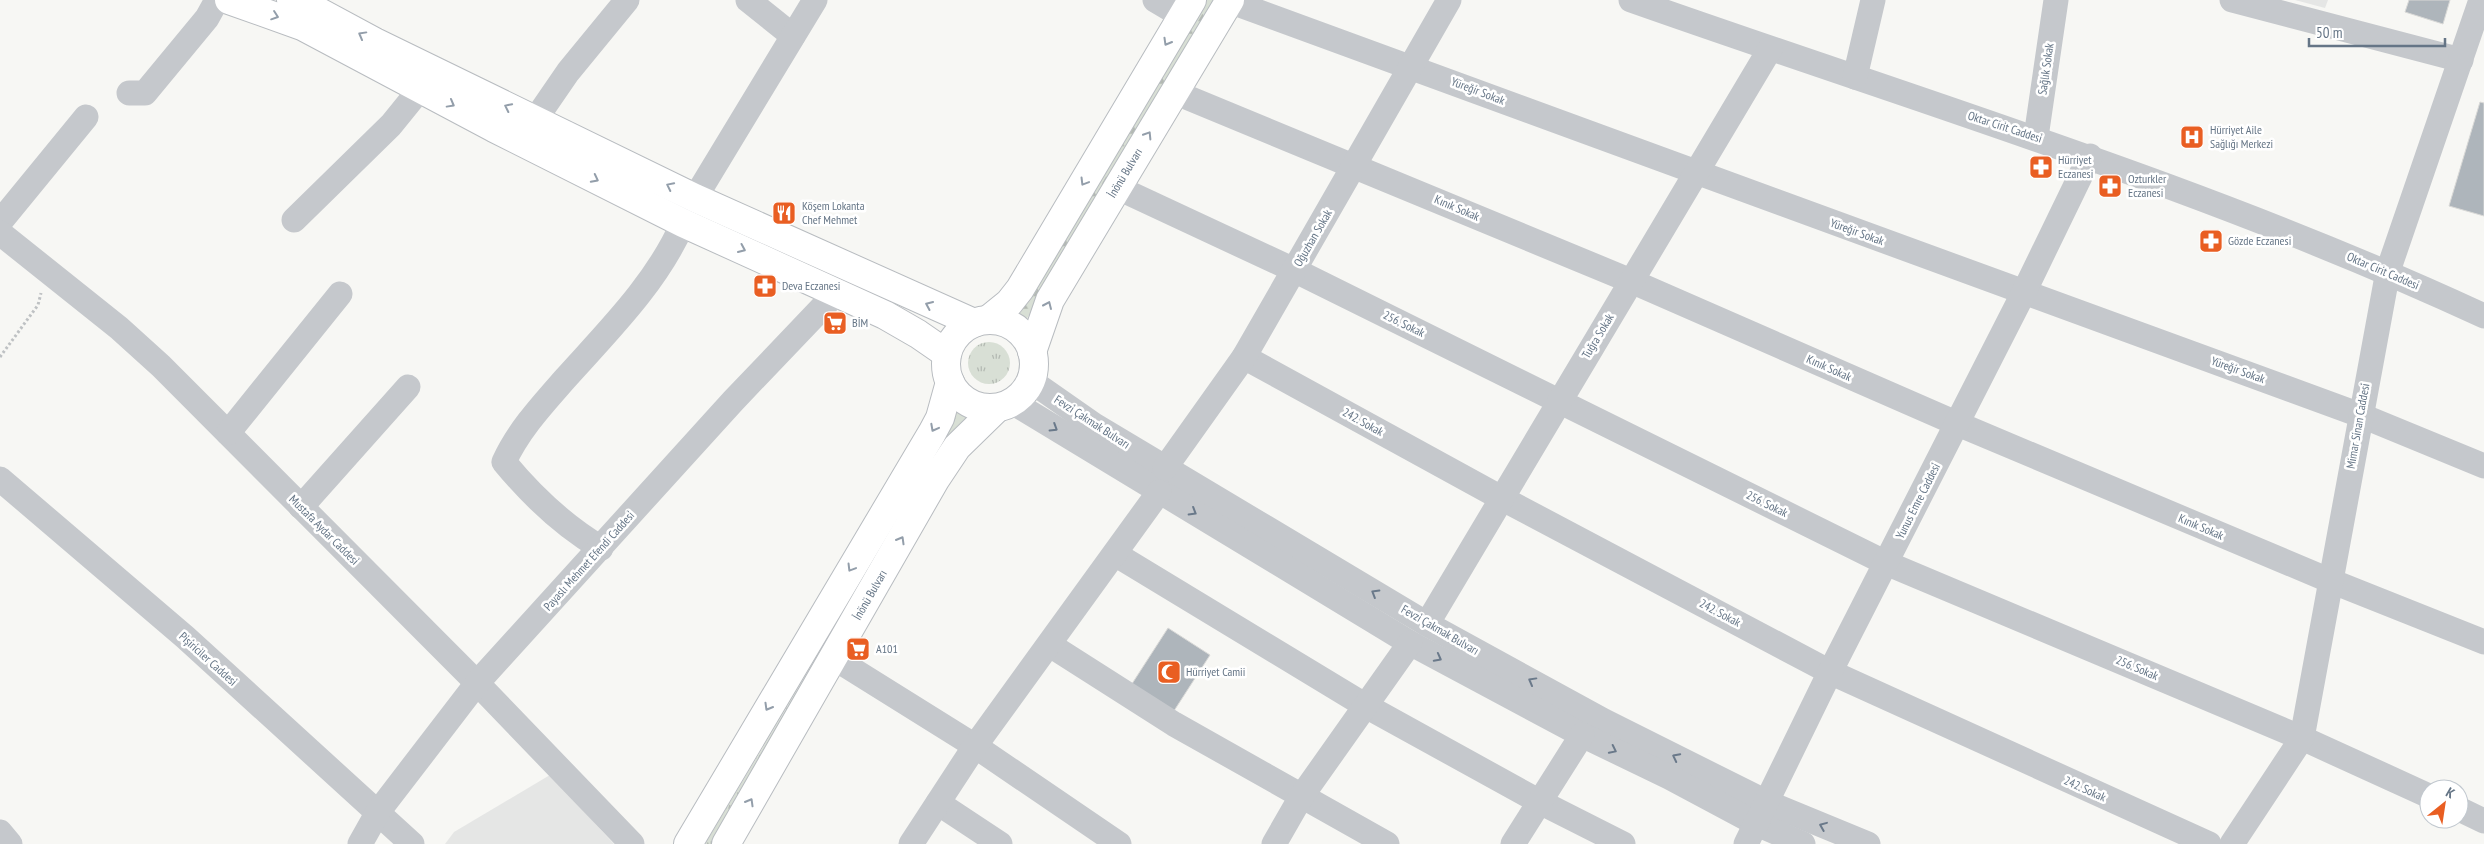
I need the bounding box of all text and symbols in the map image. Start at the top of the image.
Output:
one-way arrow [270,10,278,20]
scale bar [2309,15,2445,47]
text: 50 m [2316,23,2342,42]
one-way arrow [359,31,368,41]
one-way arrow [1163,36,1173,45]
street label: Sağlık Sokak [2034,42,2057,96]
street label: Yüreğir Sokak [1449,73,1507,108]
one-way arrow [446,98,455,108]
one-way arrow [504,103,513,113]
street label: Oktar Cirit Caddesi [1966,107,2044,146]
place label: Hürriyet Aile Sağlığı Merkezi [2210,122,2273,151]
hospital icon: Hürriyet Aile Sağlığı Merkezi [2179,124,2205,150]
one-way arrow [1141,132,1151,141]
street label: İnönü Bulvarı [1104,145,1145,200]
place label: Hürriyet Eczanesi [2058,152,2093,181]
pharmacy icon: Hürriyet Eczanesi [2028,154,2054,180]
place label: Ozturkler Eczanesi [2128,171,2167,200]
one-way arrow [590,173,599,183]
pharmacy icon: Ozturkler Eczanesi [2097,173,2123,199]
one-way arrow [1081,176,1091,185]
one-way arrow [666,182,675,192]
street label: Kınık Sokak [1432,191,1482,224]
place label: Köşem Lokanta Chef Mehmet [802,198,865,227]
restaurant icon: Köşem Lokanta Chef Mehmet [771,200,797,226]
street label: Oğuzhan Sokak [1290,206,1335,269]
street label: Yüreğir Sokak [1828,215,1887,248]
pharmacy icon: Gözde Eczanesi [2198,228,2224,254]
place label: Gözde Eczanesi [2228,233,2291,248]
one-way arrow [737,243,746,254]
street label: Oktar Cirit Caddesi [2345,249,2422,293]
pharmacy icon: Deva Eczanesi [752,273,778,299]
place label: Deva Eczanesi [782,278,840,293]
one-way arrow [925,300,934,311]
one-way arrow [1041,301,1052,310]
street label: 256. Sokak [1381,307,1428,340]
supermarket icon: BİM [822,310,848,336]
street label: Tuğra Sokak [1578,310,1617,361]
place label: BİM [852,315,868,330]
street label: Kınık Sokak [1804,351,1854,384]
street label: Yüreğir Sokak [2209,353,2268,386]
street label: Mimar Sinan Caddesi [2343,382,2372,470]
street label: Fevzi Çakmak Bulvarı [1052,392,1133,452]
street label: 242. Sokak [1340,404,1387,439]
one-way arrow [1049,421,1058,431]
one-way arrow [930,423,940,432]
street label: Yunus Emre Caddesi [1892,460,1943,541]
street label: 256. Sokak [1744,487,1791,520]
street label: Mustafa Aydar Caddesi [286,491,363,568]
one-way arrow [1187,506,1196,516]
street label: Payaslı Mehmet Efendi Caddesi [540,508,637,613]
street label: Kınık Sokak [2176,510,2226,543]
one-way arrow [895,536,905,545]
one-way arrow [848,562,858,571]
street label: İnönü Bulvarı [849,567,890,622]
one-way arrow [1372,589,1381,599]
street label: 242. Sokak [1697,595,1744,630]
street label: Fevzi Çakmak Bulvarı [1399,601,1482,658]
street label: Pişiriciler Caddesi [176,629,241,689]
supermarket icon: A101 [845,636,871,662]
place label: A101 [876,641,898,656]
one-way arrow [1433,651,1442,661]
street label: 256. Sokak [2114,652,2161,683]
mosque icon: Hürriyet Camii [1156,659,1182,685]
place label: Hürriyet Camii [1186,664,1245,679]
one-way arrow [1528,678,1537,688]
one-way arrow [764,702,774,711]
one-way arrow [1607,743,1616,753]
one-way arrow [1672,753,1681,763]
street label: 242. Sokak [2062,773,2109,805]
north arrow [2419,779,2469,829]
text: K [2443,783,2459,803]
one-way arrow [744,798,754,807]
one-way arrow [1819,822,1828,832]

